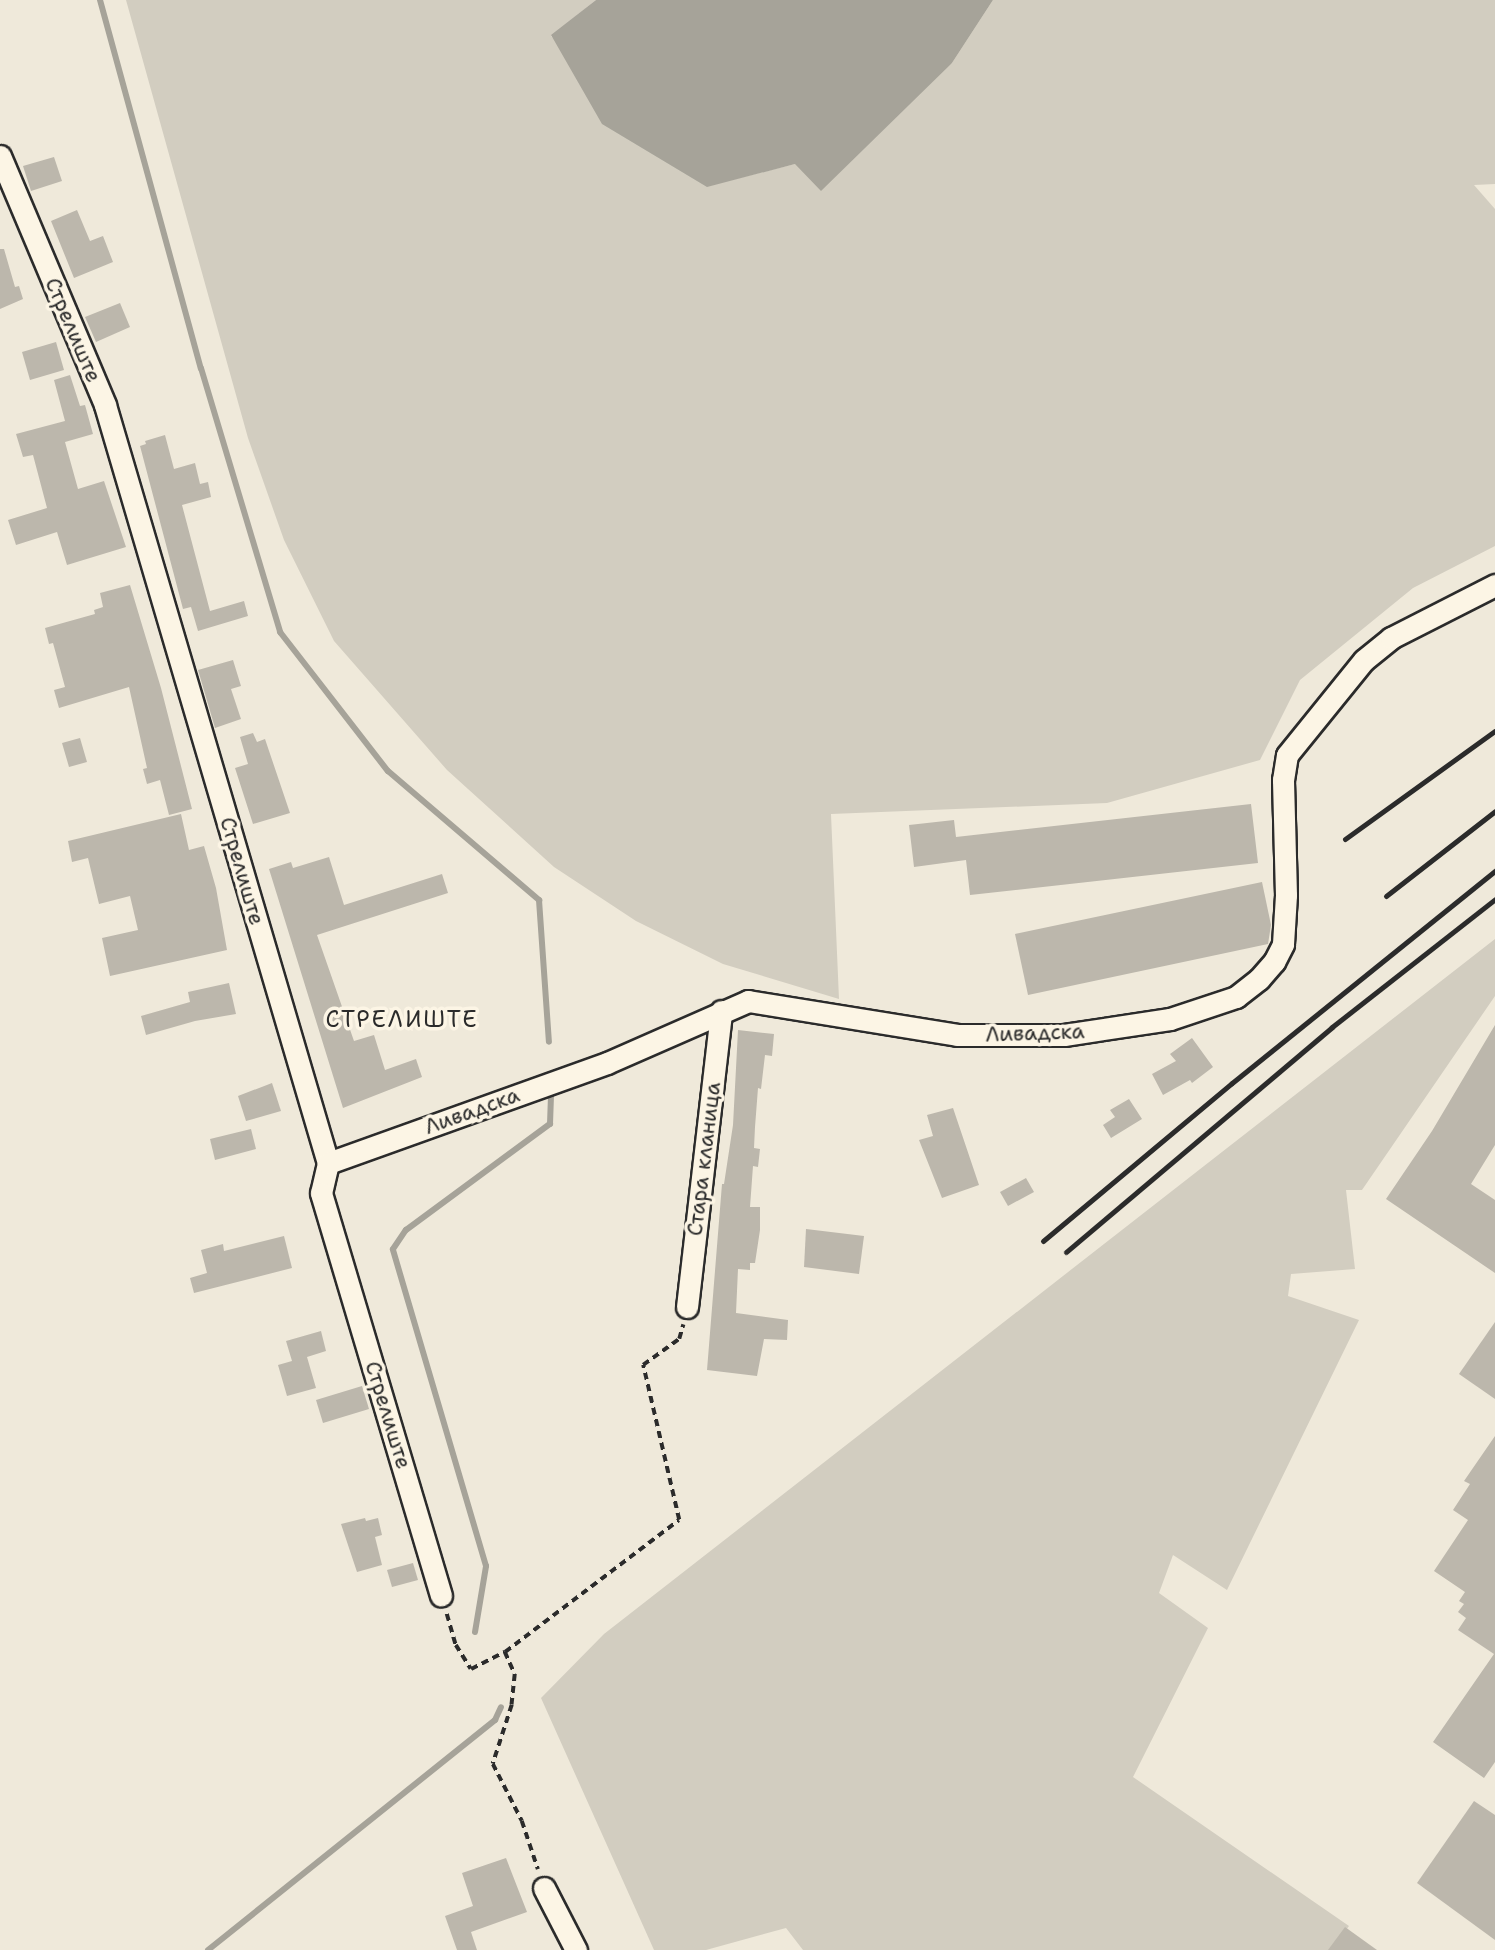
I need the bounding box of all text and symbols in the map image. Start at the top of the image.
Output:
street label: Стрелиште [40,274,106,386]
street label: Стрелиште [215,814,269,928]
district label: СТРЕЛИШТЕ [327,1005,477,1033]
street label: Ливадска [985,1019,1085,1047]
street label: Стара кланица [682,1081,726,1237]
street label: Ливадска [421,1082,523,1140]
street label: Стрелиште [360,1358,416,1472]

